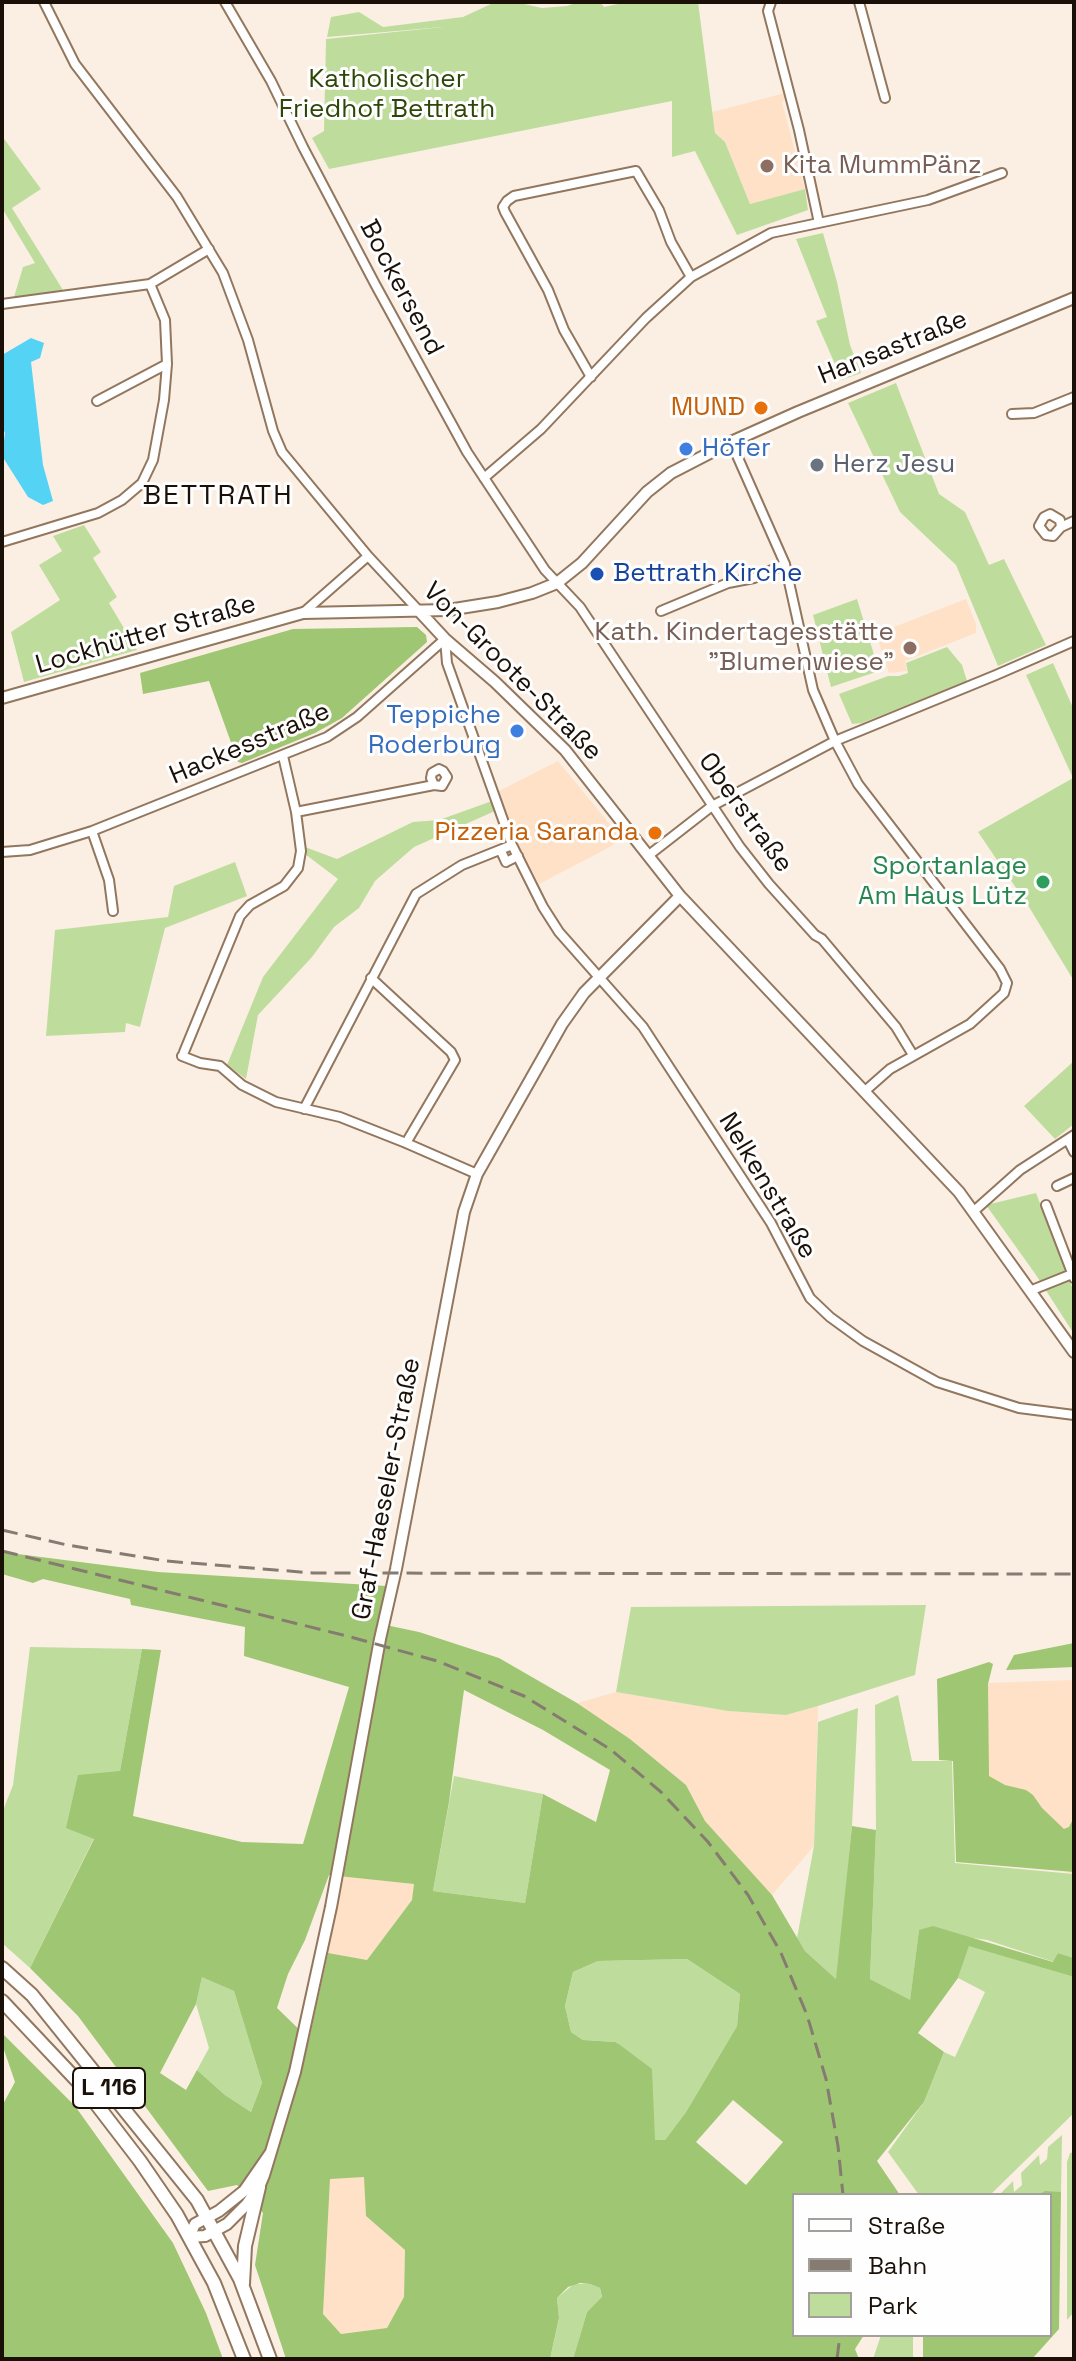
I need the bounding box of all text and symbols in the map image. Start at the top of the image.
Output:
park label: Katholischer Friedhof Bettrath [279,64,495,126]
place label: Kita MummPänz [783,150,982,182]
marker: Kita MummPänz [758,157,776,175]
street label: Bockersend [352,215,450,361]
street label: Hansastraße [814,304,972,392]
place label: MUND [671,392,745,424]
marker: MUND [752,399,770,417]
place label: Höfer [702,433,771,465]
marker: Höfer [677,440,695,458]
place label: Herz Jesu [833,449,955,481]
marker: Herz Jesu [808,456,826,474]
district label: BETTRATH [142,479,294,513]
place label: Bettrath Kirche [613,558,802,590]
marker: Bettrath Kirche [588,565,606,583]
street label: Von-Groote-Straße [416,576,608,768]
street label: Lockhütter Straße [32,589,260,681]
place label: Kath. Kindertagesstätte "Blumenwiese" [595,617,894,678]
marker: Kath. Kindertagesstätte "Blumenwiese" [901,639,919,657]
street label: Hackesstraße [165,696,335,792]
place label: Teppiche Roderburg [368,700,501,762]
marker: Teppiche Roderburg [508,722,526,740]
street label: Oberstraße [691,747,799,879]
place label: Pizzeria Saranda [434,817,639,849]
marker: Pizzeria Saranda [646,824,664,842]
place label: Sportanlage Am Haus Lütz [858,851,1027,912]
marker: Sportanlage Am Haus Lütz [1034,873,1052,891]
street label: Nelkenstraße [711,1107,823,1265]
street label: Graf-Haeseler-Straße [346,1355,428,1623]
road number: L 116 [73,2068,145,2108]
legend [792,2193,1052,2337]
text: Straße [868,2210,945,2241]
text: Bahn [868,2250,927,2281]
text: Park [868,2290,918,2321]

